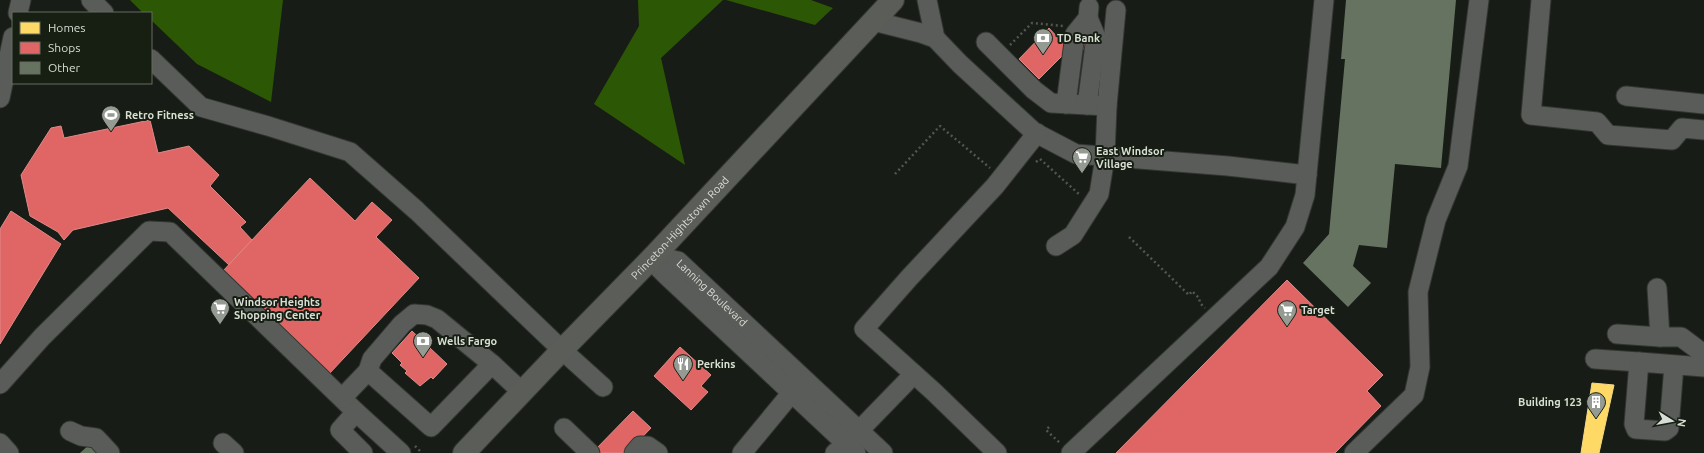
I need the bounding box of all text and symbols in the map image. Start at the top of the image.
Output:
legend [12,12,152,84]
text: Homes [48,21,86,34]
bank icon: TD Bank [1032,27,1054,55]
place label: TD Bank [1057,32,1101,44]
text: Shops [48,41,80,54]
text: Other [48,61,81,74]
sports icon: Retro Fitness [100,104,122,132]
place label: Retro Fitness [125,109,194,121]
place label: East Windsor Village [1096,145,1165,170]
supermarket icon: East Windsor Village [1071,146,1093,174]
street label: Princeton-Hightstown Road [629,174,731,282]
street label: Lanning Boulevard [674,257,750,329]
place label: Windsor Heights Shopping Center [234,296,321,321]
supermarket icon: Windsor Heights Shopping Center [209,297,231,325]
supermarket icon: Target [1276,299,1298,327]
place label: Target [1301,304,1335,316]
bank icon: Wells Fargo [412,330,434,358]
place label: Wells Fargo [437,335,498,347]
restaurant icon: Perkins [672,353,694,381]
place label: Perkins [697,358,736,370]
building icon: Building 123 [1585,391,1607,419]
place label: Building 123 [1518,396,1582,408]
north arrow [1652,401,1692,441]
text: N [1675,418,1688,428]

